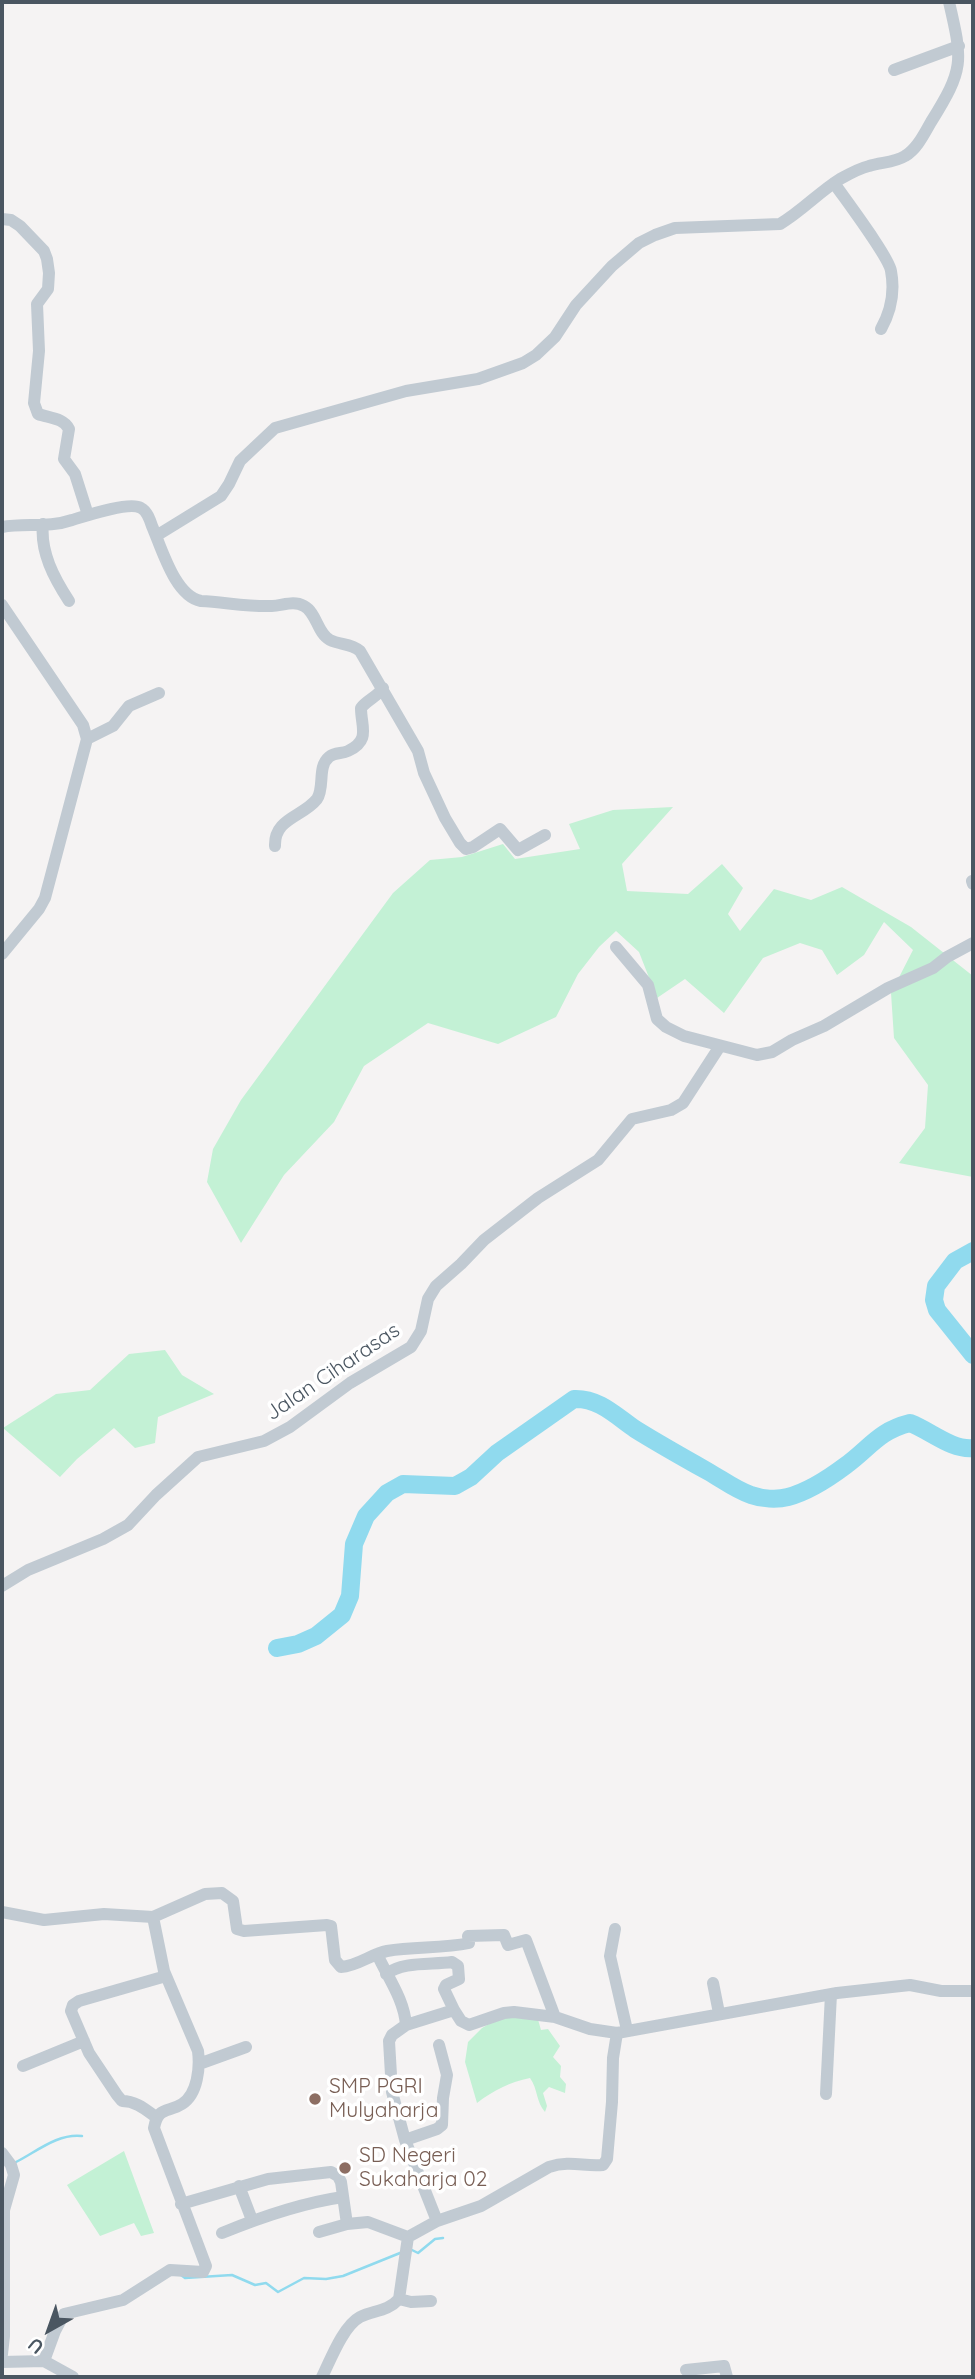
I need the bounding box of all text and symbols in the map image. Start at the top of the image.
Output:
street label: Jalan Ciharasas [261,1318,405,1426]
place label: SMP PGRI Mulyaharja [329,2074,438,2124]
marker: SMP PGRI Mulyaharja [307,2091,323,2107]
place label: SD Negeri Sukaharja 02 [359,2143,487,2193]
marker: SD Negeri Sukaharja 02 [337,2160,353,2176]
north arrow [14,2295,84,2365]
text: U [23,2333,48,2360]

